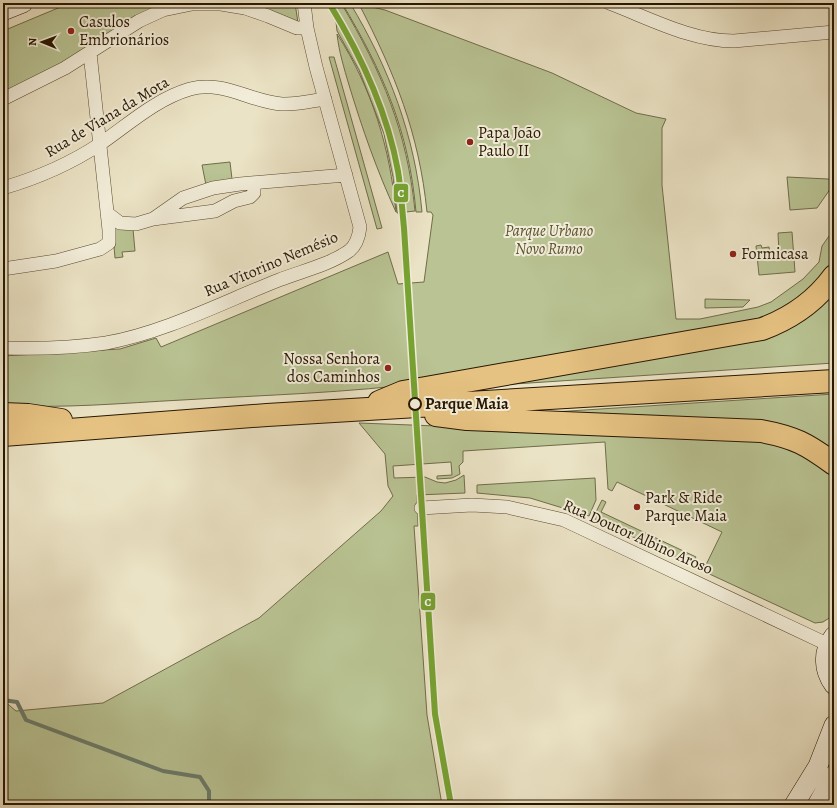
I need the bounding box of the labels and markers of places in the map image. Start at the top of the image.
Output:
place label: Casulos Embrionários [79,11,169,51]
marker: Casulos Embrionários [66,26,76,36]
place label: Papa João Paulo II [478,122,541,162]
marker: Papa João Paulo II [465,137,475,147]
place label: Formicasa [741,243,809,265]
marker: Formicasa [728,249,738,259]
place label: Nossa Senhora dos Caminhos [283,348,381,388]
marker: Nossa Senhora dos Caminhos [383,363,393,373]
place label: Parque Maia [425,393,509,415]
marker: Parque Maia [408,397,422,411]
place label: Park & Ride Parque Maia [645,487,728,527]
marker: Park & Ride Parque Maia [632,502,642,512]

